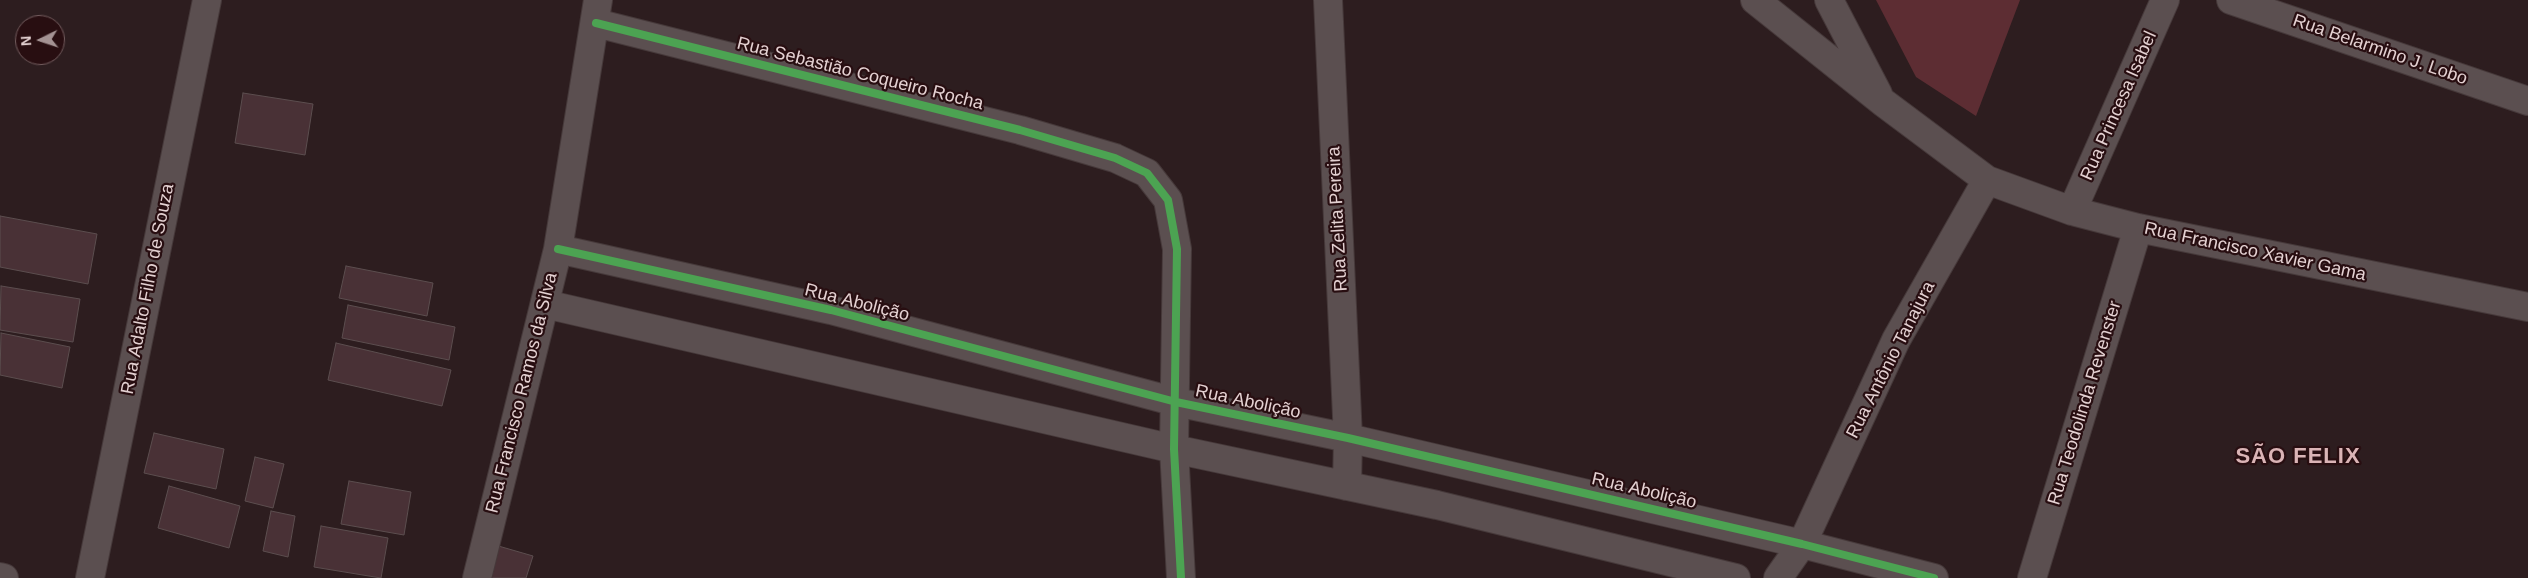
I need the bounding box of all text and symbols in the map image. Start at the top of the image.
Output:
street label: Rua Belarmino J. Lobo [2290,10,2470,90]
north arrow [15,15,65,65]
street label: Rua Princesa Isabel [2076,28,2162,184]
street label: Rua Sebastião Coqueiro Rocha [735,33,985,115]
text: N [18,35,34,47]
street label: Rua Zelita Pereira [1323,146,1353,292]
street label: Rua Adalto Filho de Souza [117,182,179,396]
street label: Rua Francisco Xavier Gama [2142,218,2368,286]
street label: Rua Francisco Ramos da Silva [482,271,562,515]
street label: Rua Antônio Tanajura [1842,278,1940,442]
street label: Rua Abolição [802,280,912,326]
street label: Rua Teodolinda Revenster [2044,298,2126,508]
street label: Rua Abolição [1193,380,1303,424]
district label: SÃO FELIX [2234,444,2362,470]
street label: Rua Abolição [1589,468,1699,514]

